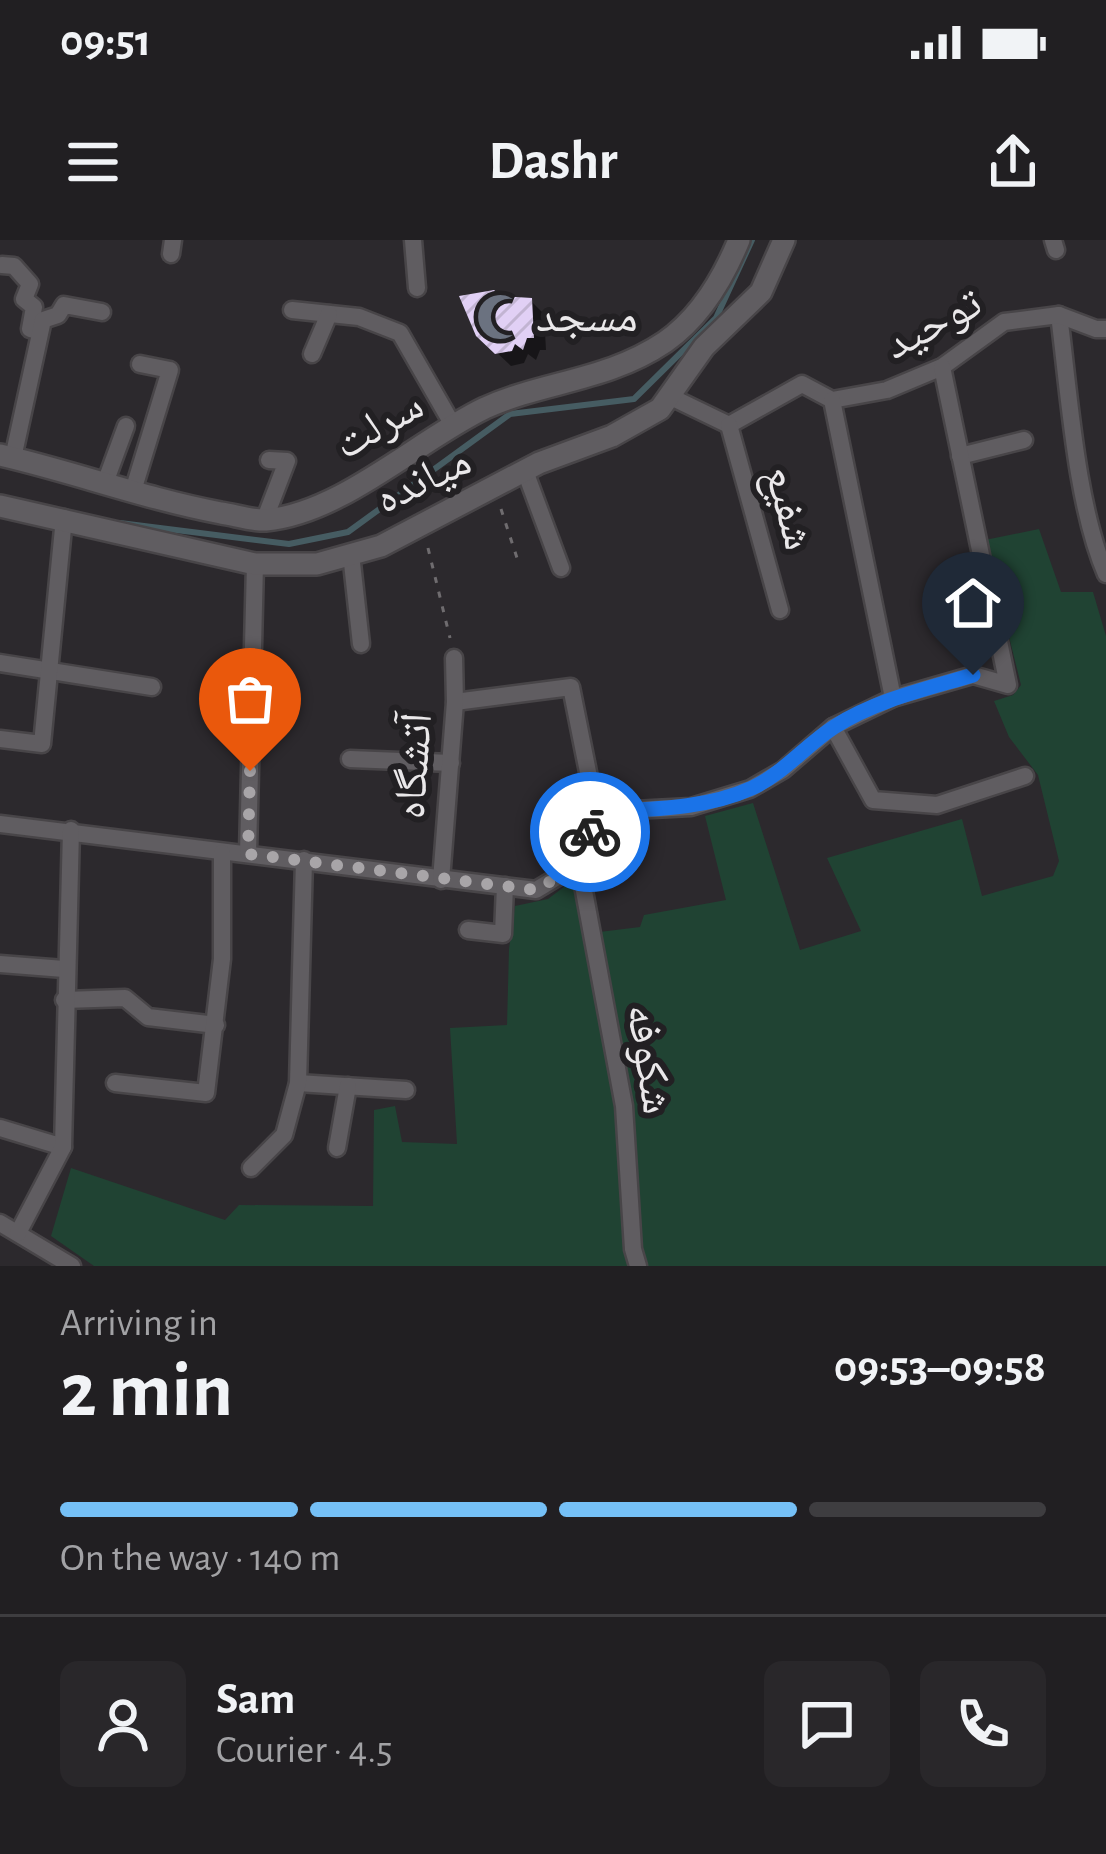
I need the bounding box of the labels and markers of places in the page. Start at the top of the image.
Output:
mosque icon: مسجد [475,292,525,342]
place label: مسجد [536,295,638,340]
pin [922,552,1024,675]
pin [199,648,301,771]

